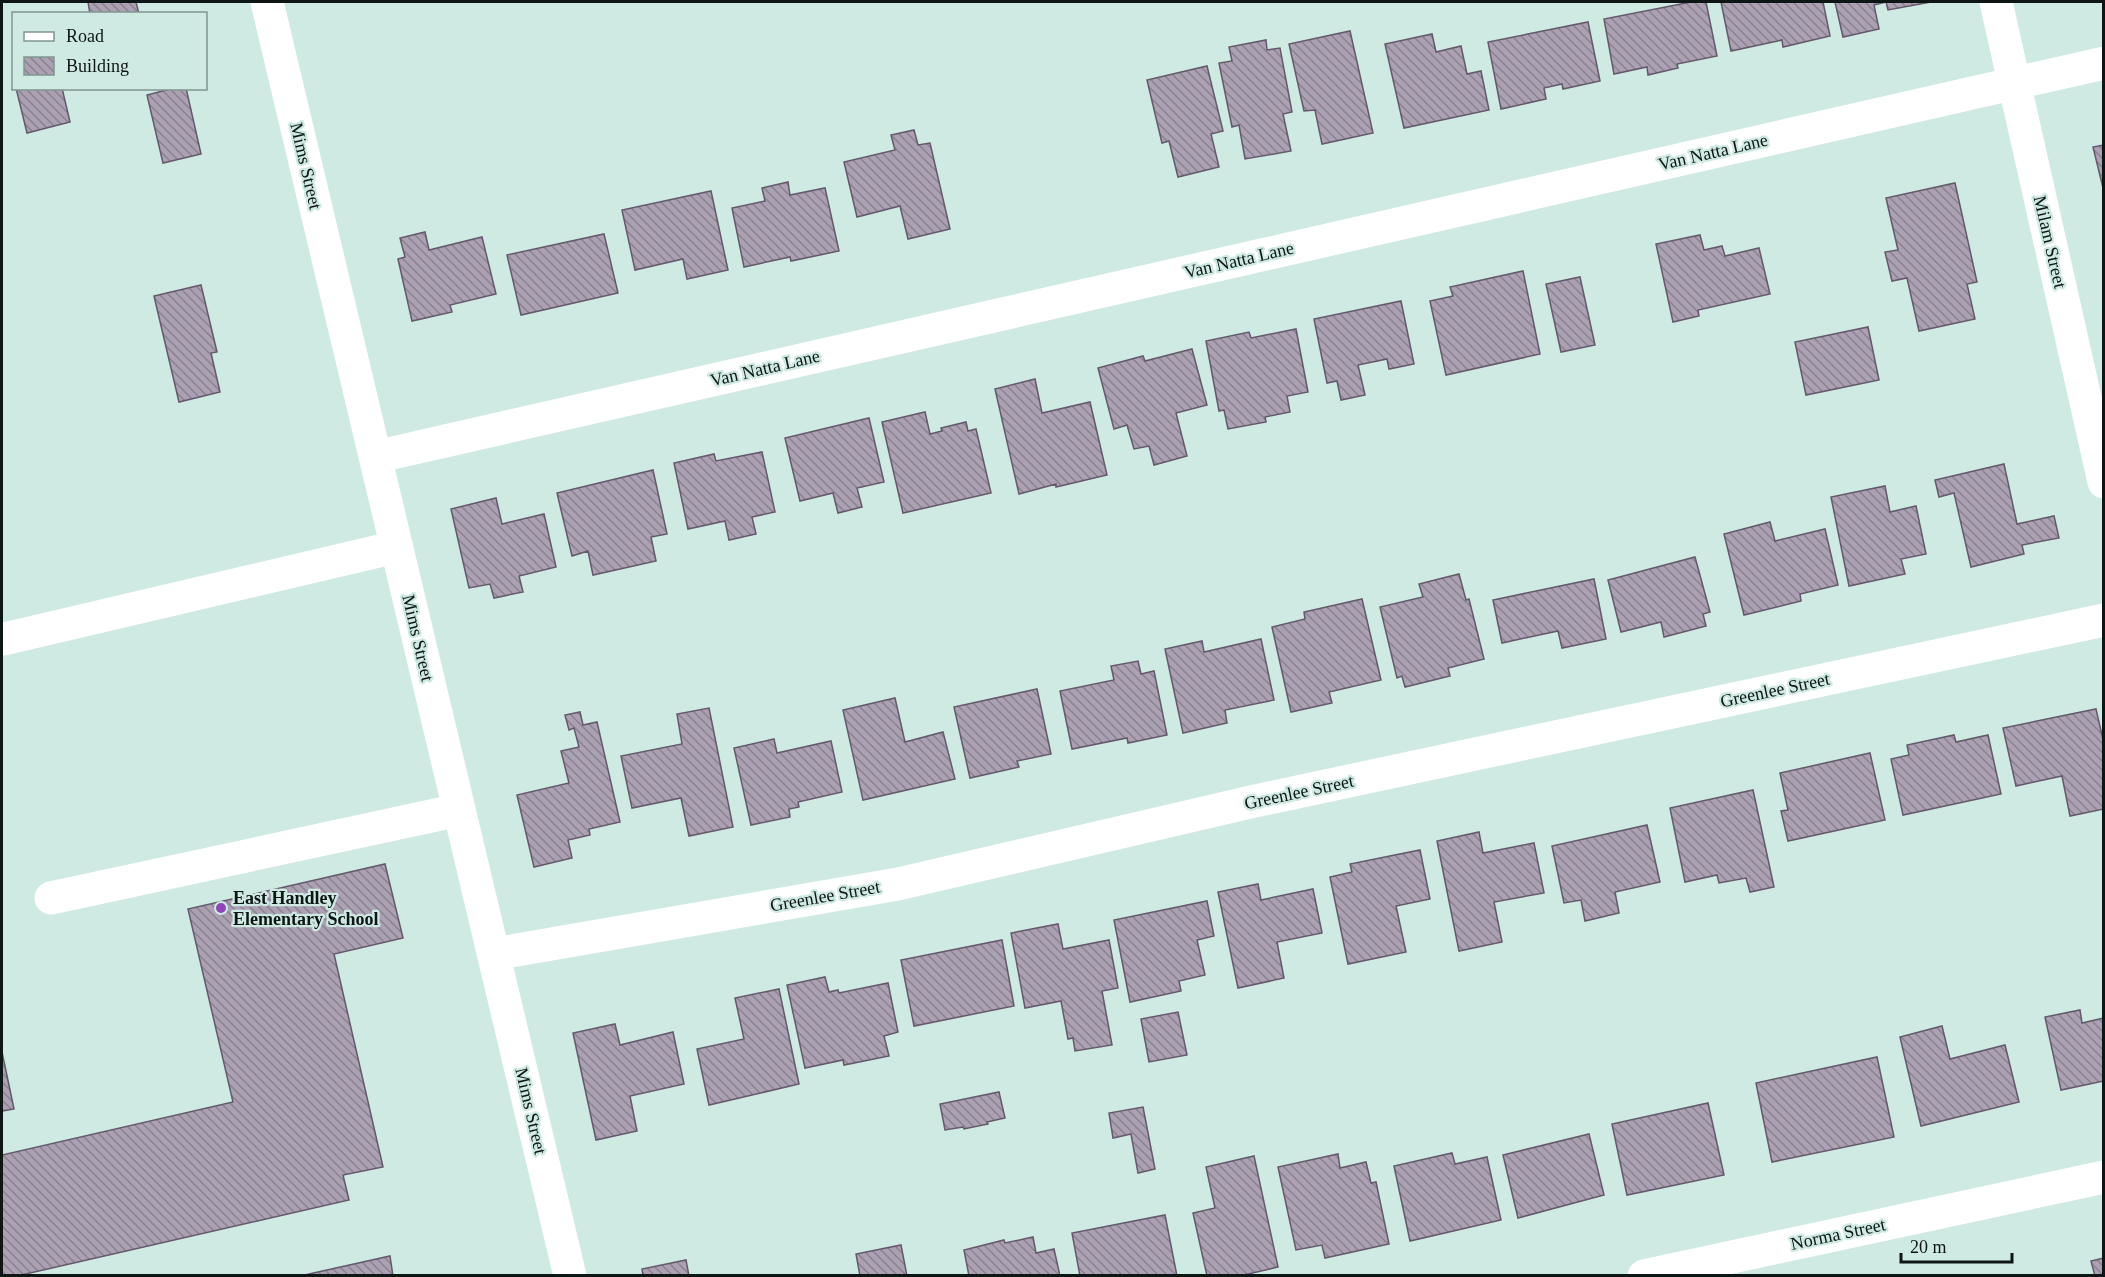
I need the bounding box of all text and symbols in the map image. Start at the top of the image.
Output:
legend [12,12,207,90]
text: Road [66,26,104,46]
text: Building [66,56,129,76]
street label: Mims Street [286,121,326,211]
street label: Van Natta Lane [1656,130,1770,174]
street label: Milam Street [2030,194,2070,290]
street label: Van Natta Lane [1182,238,1296,282]
street label: Van Natta Lane [708,346,822,390]
street label: Mims Street [398,593,438,683]
street label: Greenlee Street [1718,669,1832,711]
street label: Greenlee Street [1242,771,1356,813]
street label: Greenlee Street [768,876,882,916]
place label: East Handley Elementary School [233,888,379,929]
marker: East Handley Elementary School [214,901,228,915]
street label: Mims Street [511,1066,551,1156]
street label: Norma Street [1789,1214,1887,1254]
scale bar [1901,1226,2012,1264]
text: 20 m [1910,1237,1947,1257]

